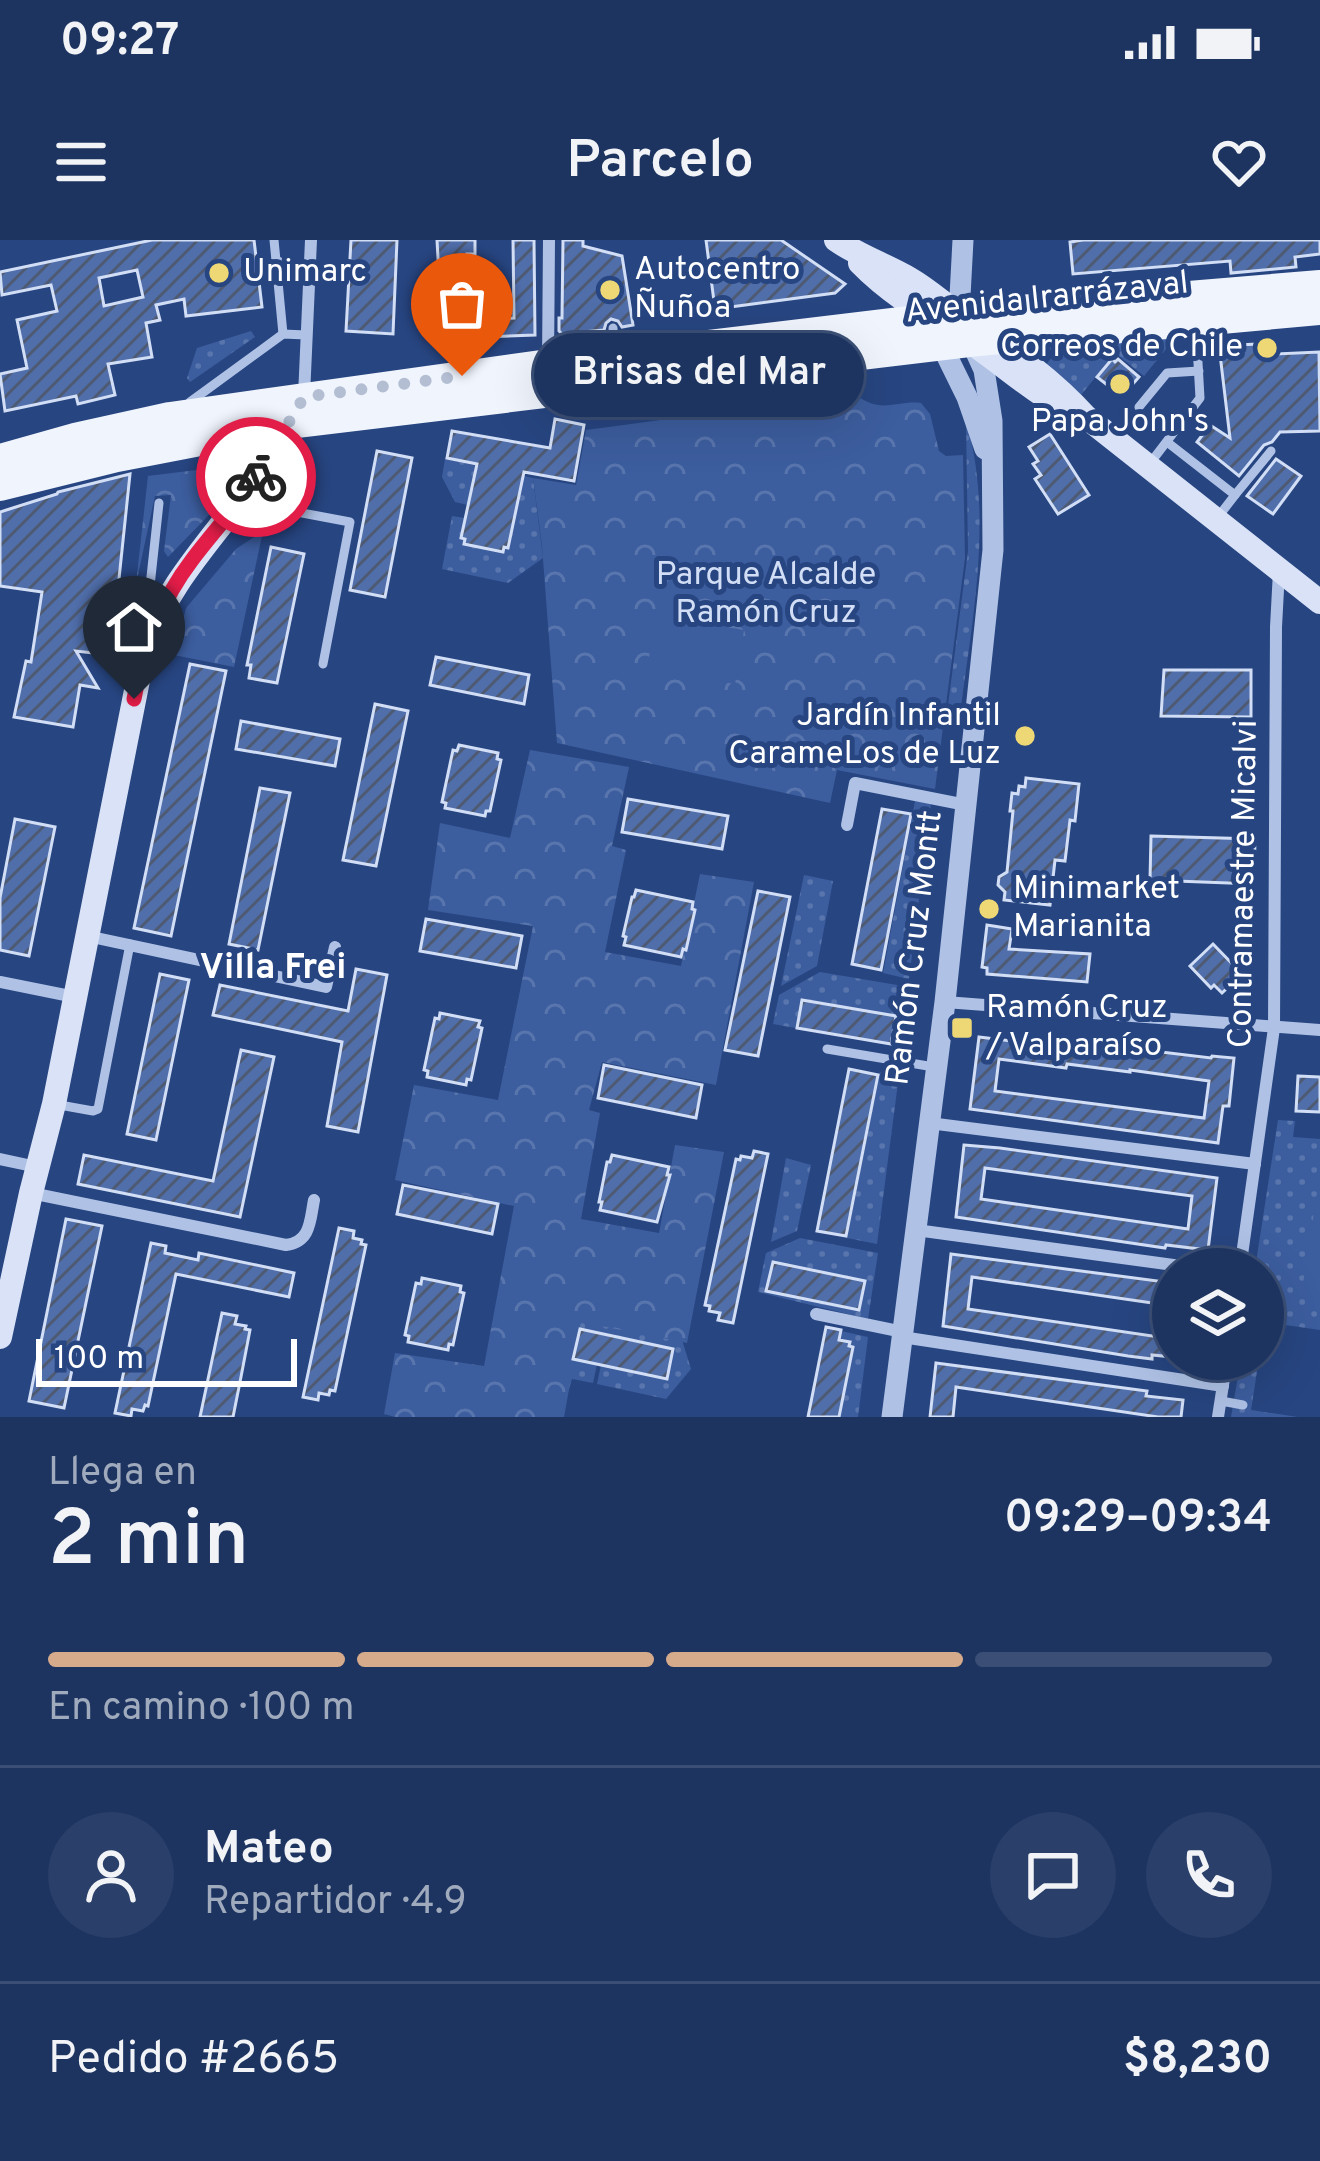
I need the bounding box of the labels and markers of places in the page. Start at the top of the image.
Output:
place label: Autocentro Ñuñoa [634,250,800,330]
place label: Unimarc [243,252,367,294]
pin [411,253,513,376]
marker: Unimarc [206,260,232,286]
marker: Autocentro Ñuñoa [597,277,623,303]
place label: Correos de Chile [1000,327,1243,369]
callout: Brisas del Mar [534,334,864,418]
marker: Correos de Chile [1254,335,1280,361]
marker: Papa John's [1107,371,1133,397]
place label: Papa John's [1031,402,1209,444]
pin [83,576,185,699]
place label: Jardín Infantil CarameLos de Luz [728,696,1001,776]
marker: Jardín Infantil CarameLos de Luz [1012,723,1038,749]
place label: Minimarket Marianita [1013,869,1180,949]
marker: Minimarket Marianita [976,896,1002,922]
place label: Ramón Cruz / Valparaíso [985,988,1168,1068]
marker: Ramón Cruz / Valparaíso [949,1015,975,1041]

